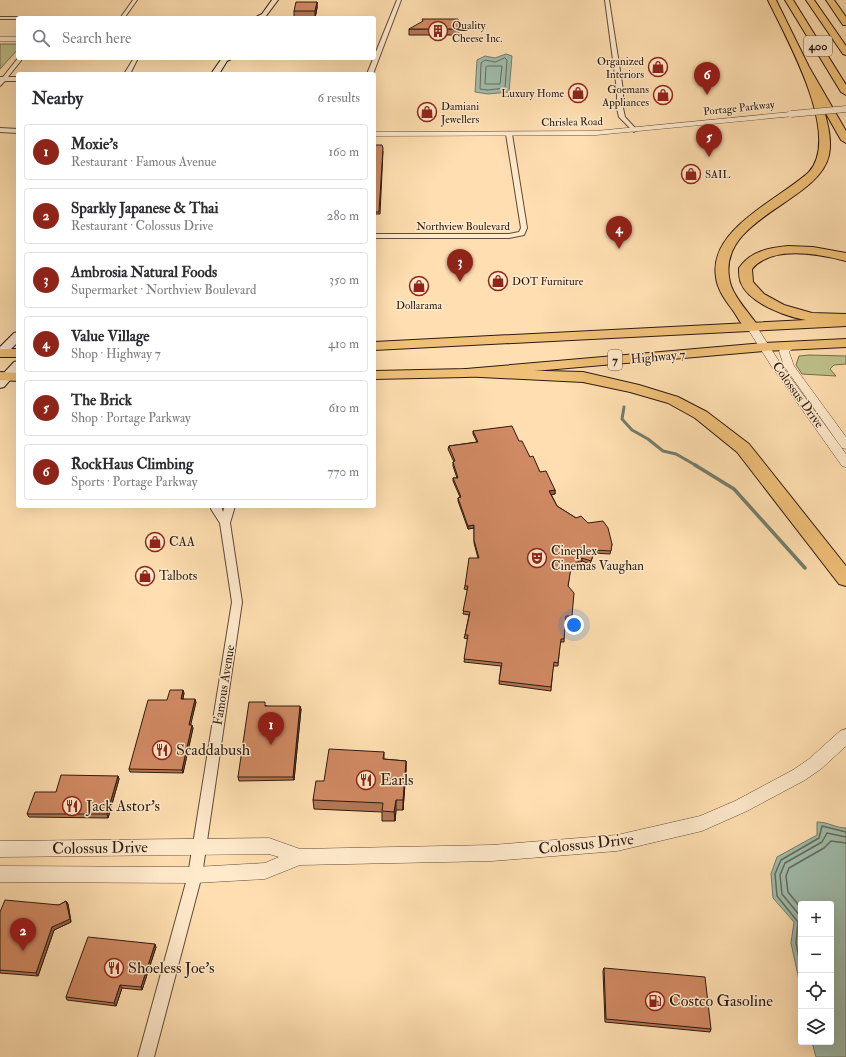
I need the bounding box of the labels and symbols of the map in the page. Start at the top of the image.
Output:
place label: Quality Cheese Inc. [452,19,502,45]
building icon: Quality Cheese Inc. [427,20,449,42]
road number: 400 [804,36,832,56]
place label: Organized Interiors [597,55,645,81]
shop icon: Organized Interiors [647,56,669,78]
pin: 6 [694,62,720,95]
shop icon: Luxury Home [567,82,589,104]
place label: Goemans Appliances [601,83,649,110]
shop icon: Goemans Appliances [652,84,674,106]
place label: Luxury Home [501,87,564,101]
street label: Portage Parkway [703,98,776,119]
place label: Damiani Jewellers [440,100,479,127]
shop icon: Damiani Jewellers [416,101,438,123]
street label: Chrislea Road [541,115,604,129]
pin: 5 [696,124,722,157]
shop icon: SAIL [680,163,702,185]
place label: SAIL [705,168,731,181]
pin: 4 [606,216,632,249]
street label: Northview Boulevard [416,220,510,233]
pin: 3 [447,249,473,282]
shop icon: DOT Furniture [487,270,509,292]
shop icon: Dollarama [408,275,430,297]
place label: DOT Furniture [512,275,584,288]
place label: Dollarama [396,299,442,312]
street label: Highway 7 [630,347,686,368]
road number: 7 [608,350,622,370]
street label: Colossus Drive [769,359,828,432]
shop icon: CAA [144,531,166,553]
place label: CAA [169,534,196,550]
place label: Cineplex Cinemas Vaughan [551,543,644,574]
theatre icon: Cineplex Cinemas Vaughan [526,547,548,569]
shop icon: Talbots [134,565,156,587]
place label: Talbots [159,568,198,584]
your location [564,615,584,635]
street label: Famous Avenue [210,643,238,726]
pin: 1 [258,712,284,745]
restaurant icon: Scaddabush [151,739,173,761]
place label: Scaddabush [176,740,251,760]
restaurant icon: Earls [355,769,377,791]
place label: Earls [380,770,414,790]
restaurant icon: Jack Astor's [61,795,83,817]
place label: Jack Astor's [85,796,160,817]
street label: Colossus Drive [537,829,635,859]
street label: Colossus Drive [52,837,148,859]
pin: 2 [10,918,36,951]
restaurant icon: Shoeless Joe's [103,957,125,979]
place label: Shoeless Joe's [128,958,215,979]
fuel station icon: Costco Gasoline [644,990,666,1012]
place label: Costco Gasoline [669,991,773,1011]

